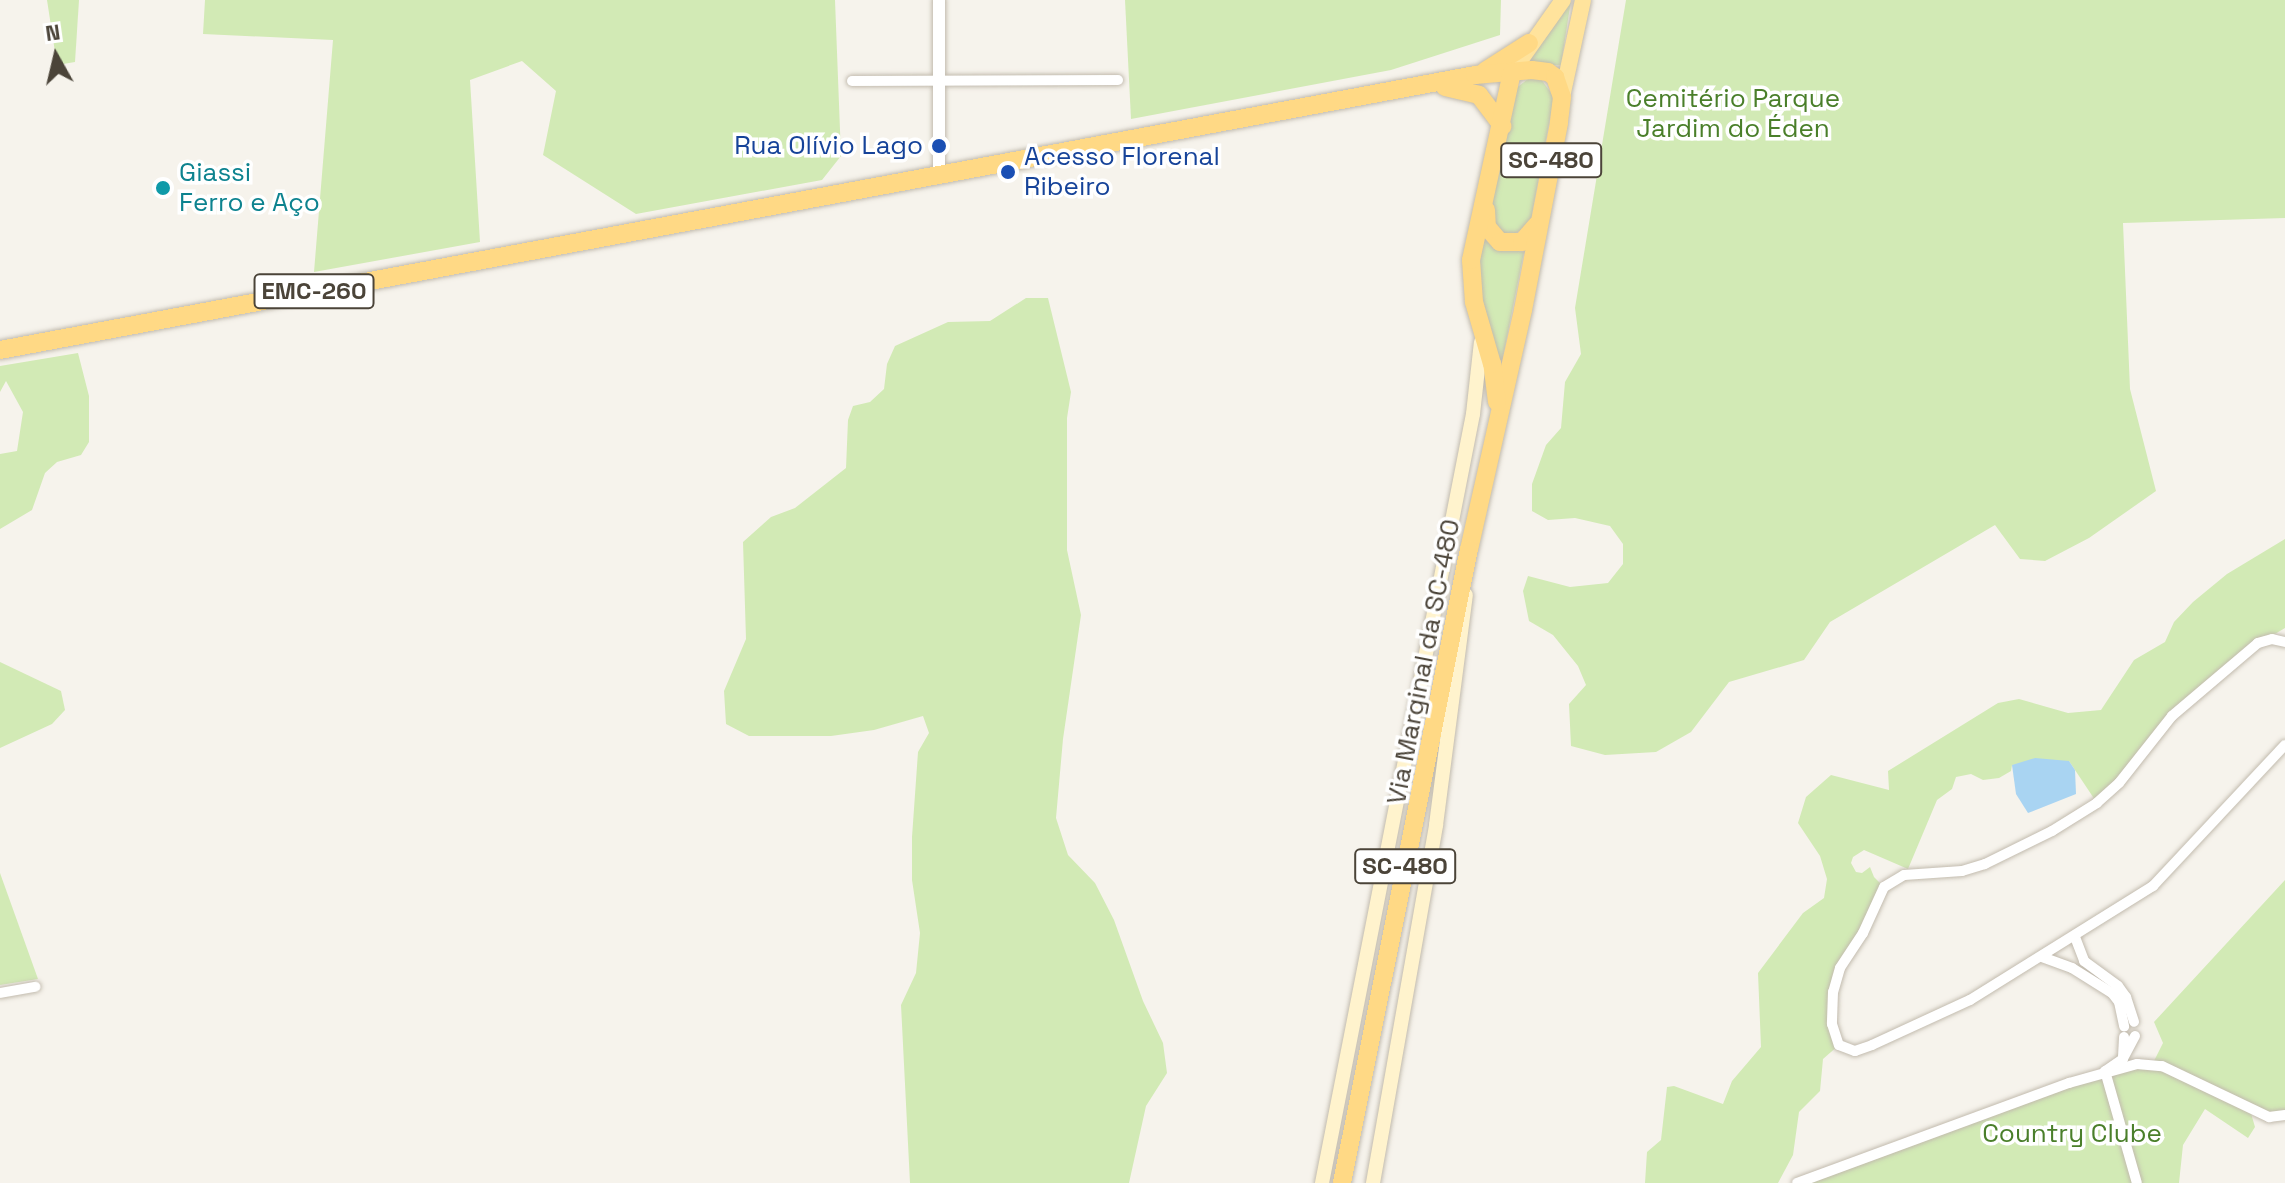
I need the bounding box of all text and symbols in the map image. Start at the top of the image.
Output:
north arrow [16,16,96,96]
text: N [43,17,62,47]
park label: Cemitério Parque Jardim do Éden [1626,83,1840,144]
place label: Rua Olívio Lago [734,130,923,162]
marker: Rua Olívio Lago [930,137,948,155]
road number: SC-480 [1499,140,1603,180]
place label: Acesso Florenal Ribeiro [1024,141,1220,202]
place label: Giassi Ferro e Aço [179,157,320,218]
marker: Acesso Florenal Ribeiro [999,163,1017,181]
marker: Giassi Ferro e Aço [154,179,172,197]
road number: EMC-260 [252,271,376,311]
street label: Via Marginal da SC-480 [1381,517,1467,807]
road number: SC-480 [1353,846,1457,886]
park label: Country Clube [1982,1118,2162,1150]

